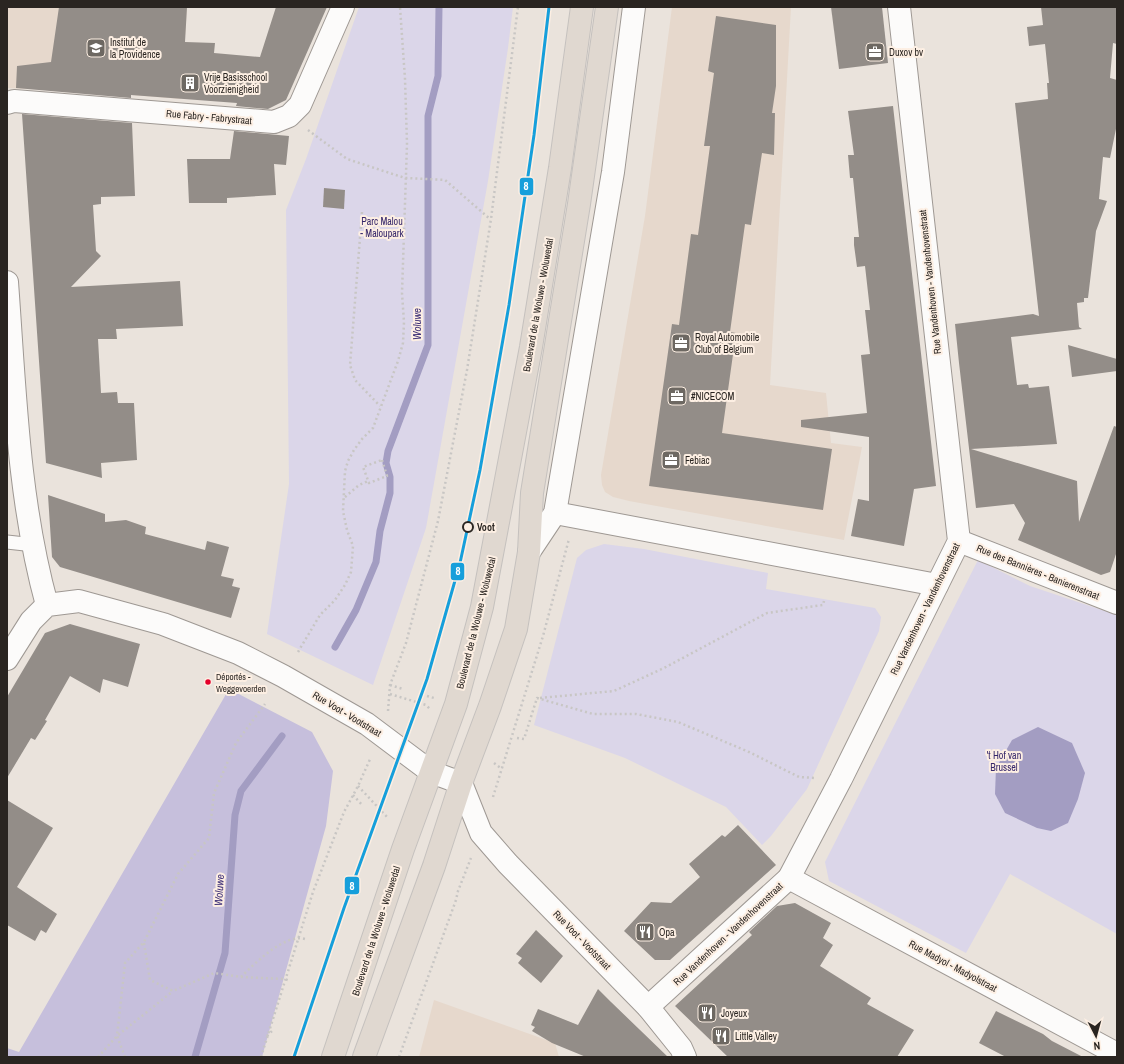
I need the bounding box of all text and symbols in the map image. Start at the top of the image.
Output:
place label: Institut de la Providence [110,36,161,61]
school or university icon: Institut de la Providence [85,37,107,59]
office icon: Duxov bv [864,41,886,63]
place label: Duxov bv [889,46,924,59]
place label: Vrije Basisschool Voorzienigheid [204,71,267,96]
building icon: Vrije Basisschool Voorzienigheid [179,72,201,94]
street label: Rue Fabry - Fabrystraat [165,107,253,127]
line badge: 8 [519,177,534,196]
text: 8 [523,179,529,193]
street label: Rue Vandenhoven - Vandenhovenstraat [916,208,944,355]
park label: Parc Malou - Maloupark [360,215,405,240]
street label: Boulevard de la Woluwe - Woluwedal [520,237,556,373]
water label: Woluwe [410,308,424,340]
place label: Royal Automobile Club of Belgium [695,331,760,356]
office icon: Royal Automobile Club of Belgium [670,332,692,354]
office icon: #NICECOM [666,385,688,407]
place label: #NICECOM [691,390,734,403]
office icon: Febiac [660,449,682,471]
place label: Febiac [685,454,710,467]
marker: Voot [462,521,474,533]
place label: Voot [477,521,495,534]
street label: Rue Vandenhoven - Vandenhovenstraat [887,540,963,677]
street label: Rue des Bannières - Banierenstraat [975,541,1102,603]
street label: Boulevard de la Woluwe - Woluwedal [453,556,499,690]
line badge: 8 [450,562,465,581]
text: 8 [455,564,461,578]
place label: Déportés - Weggevoerden [216,671,266,695]
marker: Déportés - Weggevoerden [203,677,213,687]
street label: Rue Voot - Vootstraat [310,688,384,740]
park label: 't Hof van Brussel [987,749,1021,774]
street label: Boulevard de la Woluwe - Woluwedal [349,864,403,997]
water label: Woluwe [211,874,227,906]
line badge: 8 [344,876,360,895]
text: 8 [349,879,355,893]
street label: Rue Vandenhoven - Vandenhovenstraat [670,879,786,988]
street label: Rue Voot - Vootstraat [550,907,614,973]
restaurant icon: Opa [634,921,656,943]
place label: Opa [659,926,675,939]
street label: Rue Madyol - Madyolstraat [907,937,1000,995]
restaurant icon: Joyeux [696,1002,718,1024]
place label: Joyeux [721,1007,748,1020]
north arrow [1076,1016,1116,1056]
restaurant icon: Little Valley [710,1025,732,1047]
place label: Little Valley [735,1030,778,1043]
text: N [1093,1039,1101,1053]

